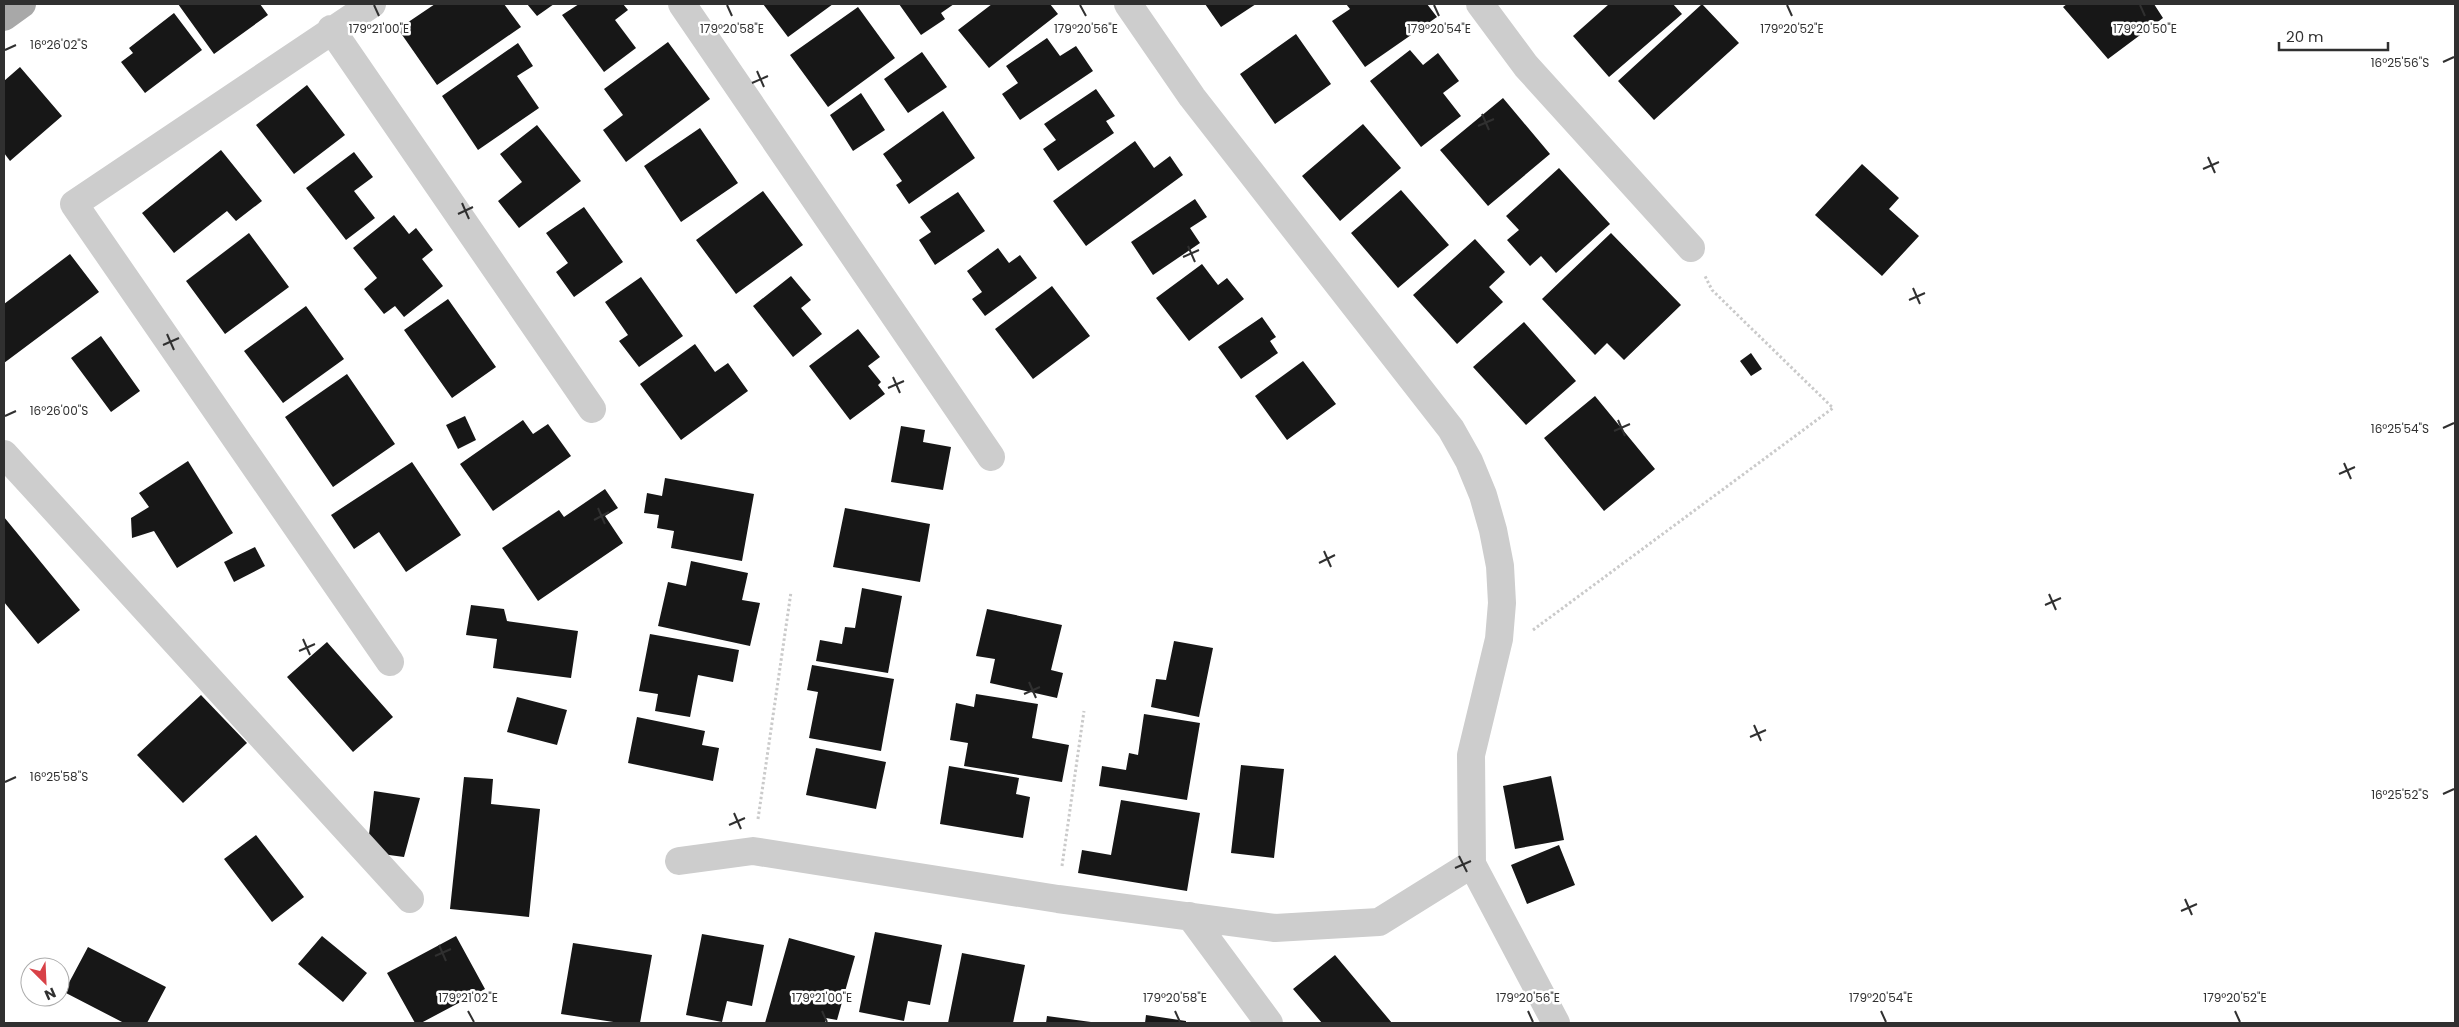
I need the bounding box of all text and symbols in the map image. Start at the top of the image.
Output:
text: 179°21'00"E [349,20,409,37]
text: 179°20'58"E [700,20,764,37]
text: 179°20'56"E [1054,20,1118,37]
text: 179°20'54"E [1407,20,1471,37]
text: 179°20'52"E [1760,20,1824,37]
text: 179°20'50"E [2113,20,2177,37]
scale bar [2279,20,2388,52]
text: 20 m [2286,26,2324,47]
text: 16°26'02"S [30,36,88,53]
text: 16°25'56"S [2371,54,2429,71]
text: 16°26'00"S [30,402,88,419]
text: 16°25'54"S [2371,420,2429,437]
text: 16°25'58"S [30,768,88,785]
text: 16°25'52"S [2371,786,2429,803]
north arrow [20,957,70,1007]
text: N [41,983,59,1005]
text: 179°21'02"E [438,989,498,1006]
text: 179°21'00"E [792,989,852,1006]
text: 179°20'58"E [1143,989,1207,1006]
text: 179°20'56"E [1496,989,1560,1006]
text: 179°20'54"E [1849,989,1913,1006]
text: 179°20'52"E [2203,989,2267,1006]

